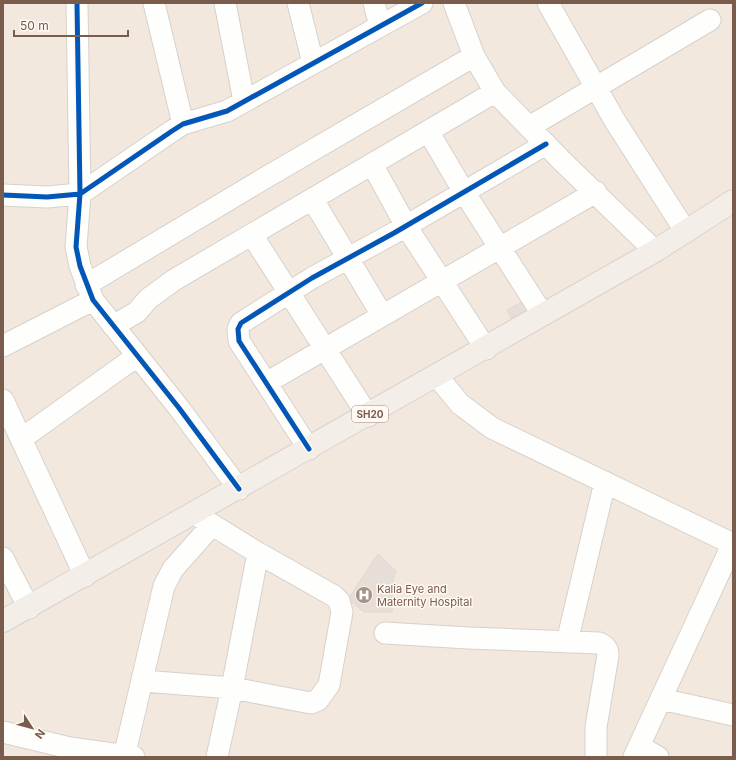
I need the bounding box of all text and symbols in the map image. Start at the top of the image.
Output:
scale bar [14,12,128,38]
text: 50 m [20,18,49,33]
road number: SH20 [352,406,388,422]
place label: Kalia Eye and Maternity Hospital [377,582,472,609]
hospital icon: Kalia Eye and Maternity Hospital [354,585,374,605]
north arrow [12,708,52,748]
text: N [32,726,48,741]

